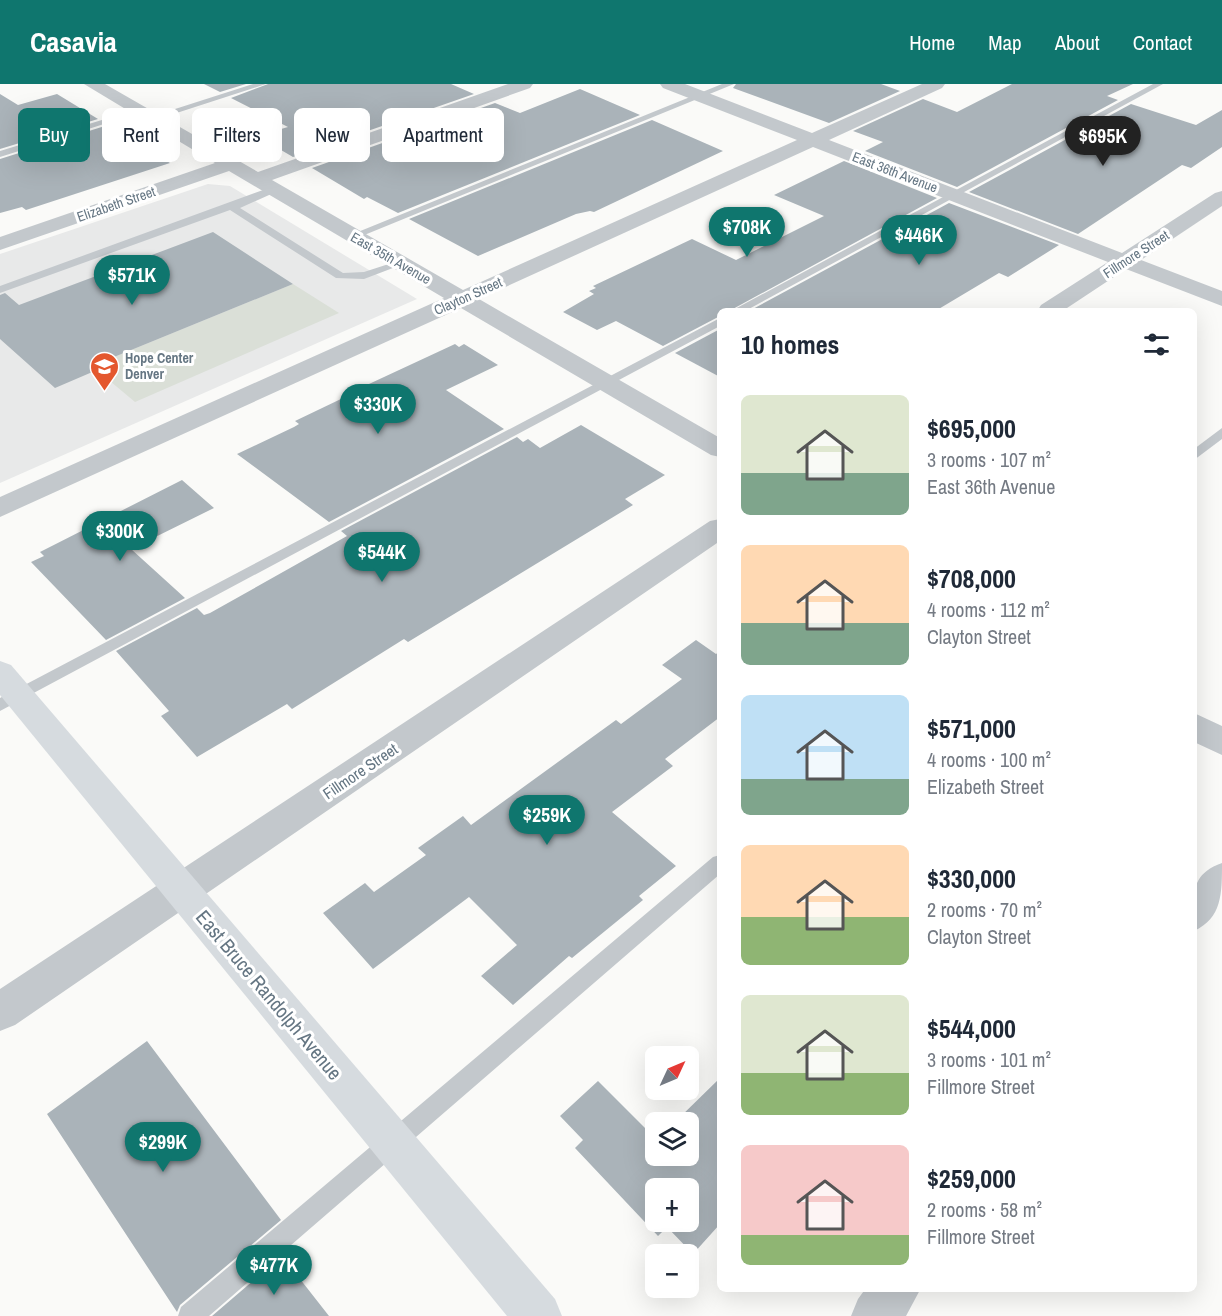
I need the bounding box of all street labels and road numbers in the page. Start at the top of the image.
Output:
street label: East 36th Avenue [850,148,940,196]
street label: Elizabeth Street [74,182,158,226]
street label: Fillmore Street [1100,226,1172,282]
street label: East 35th Avenue [348,228,434,288]
street label: Clayton Street [431,273,505,319]
street label: Fillmore Street [318,738,402,804]
street label: East Bruce Randolph Avenue [190,904,348,1085]

